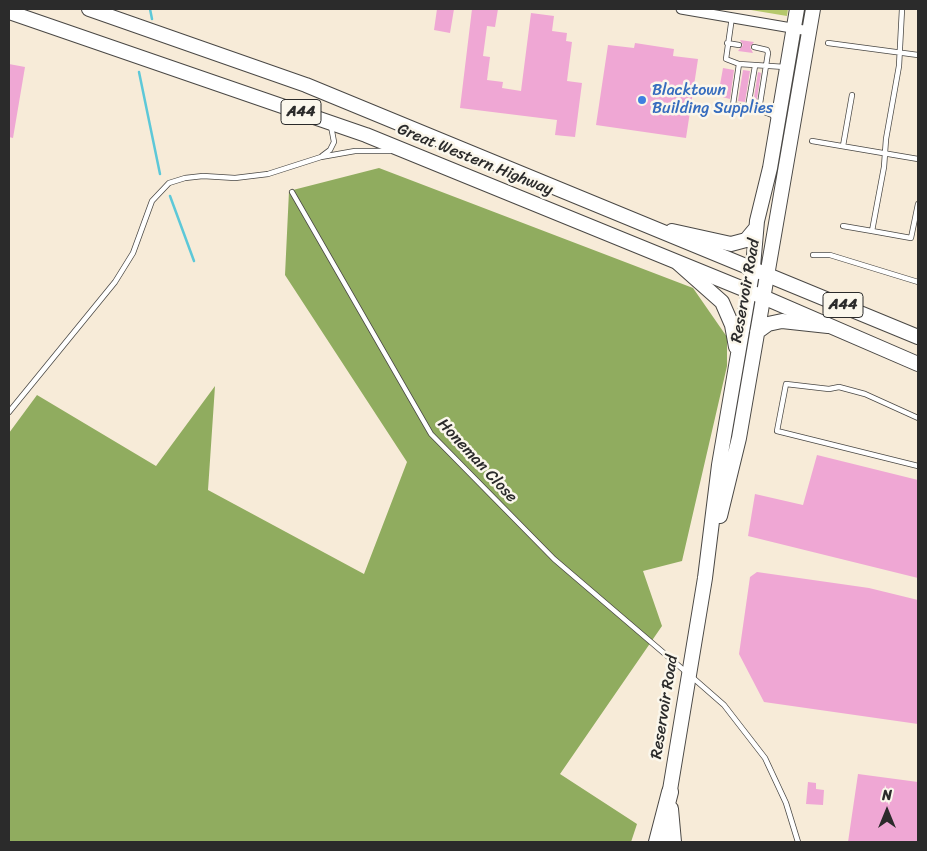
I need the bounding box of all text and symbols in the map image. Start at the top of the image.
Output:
place label: Blacktown Building Supplies [652,81,773,119]
marker: Blacktown Building Supplies [636,94,648,106]
road number: A44 [281,100,321,124]
street label: Great Western Highway [394,120,556,200]
street label: Reservoir Road [727,238,765,344]
road number: A44 [823,292,863,318]
street label: Honeman Close [433,415,521,507]
street label: Reservoir Road [647,654,683,760]
text: N [882,783,892,808]
north arrow [862,786,912,836]

